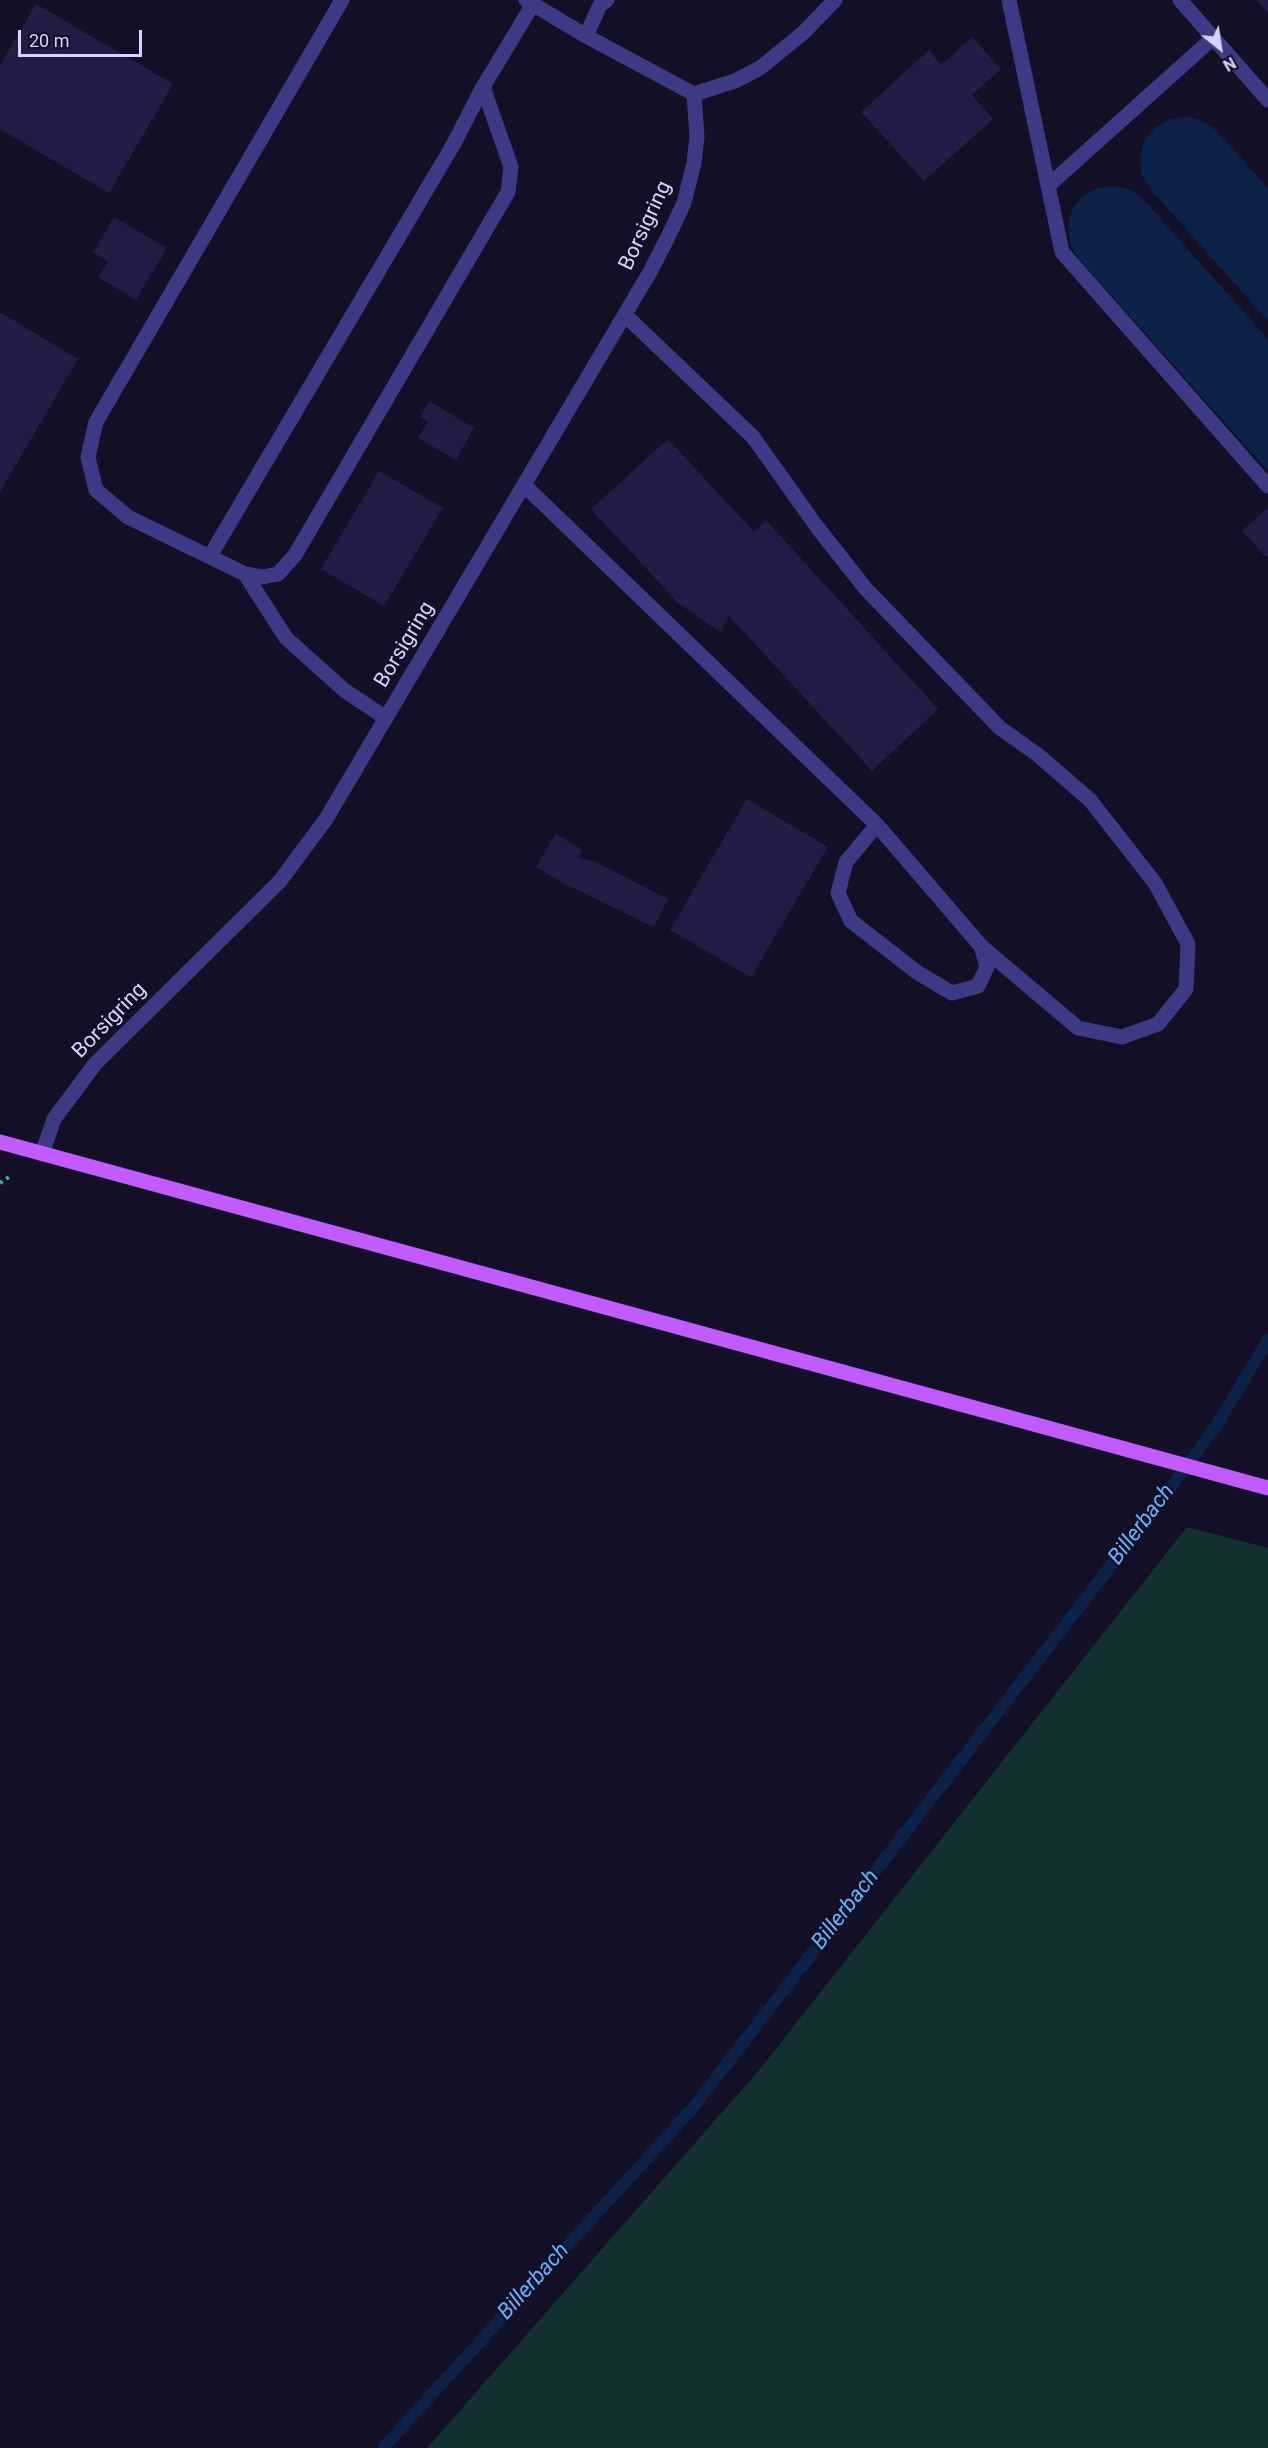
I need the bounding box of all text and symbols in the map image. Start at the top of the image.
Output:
scale bar [21,18,146,56]
north arrow [1190,18,1250,78]
text: 20 m [29,30,69,51]
text: N [1220,53,1239,75]
street label: Borsigring [614,177,678,275]
street label: Borsigring [370,598,440,692]
street label: Borsigring [68,978,152,1064]
water label: Billerbach [1103,1480,1181,1570]
water label: Billerbach [807,1865,885,1955]
water label: Billerbach [493,2238,575,2326]

